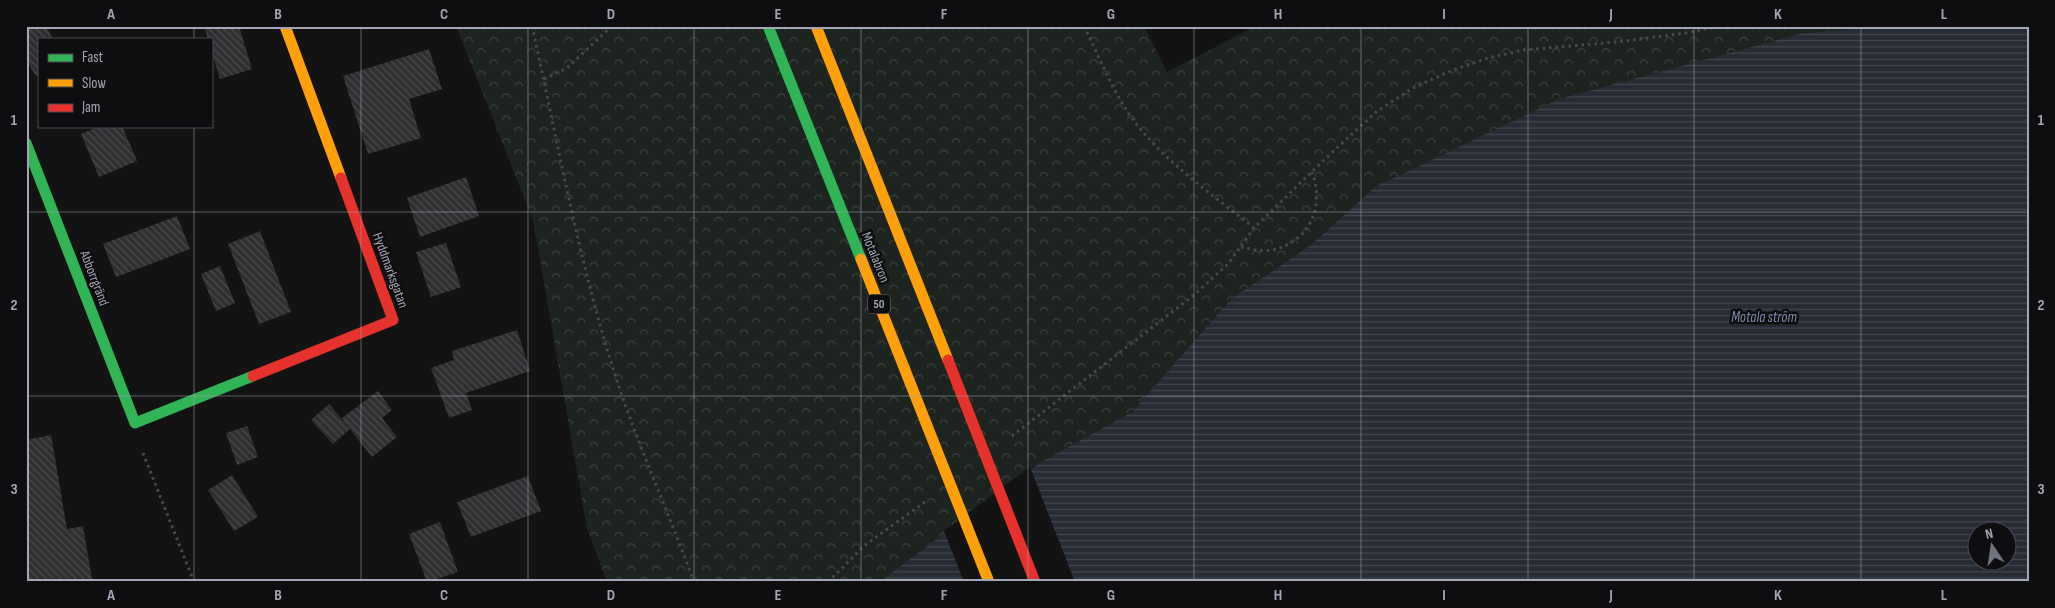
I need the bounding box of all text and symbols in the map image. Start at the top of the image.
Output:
text: A [106,5,115,24]
text: B [274,5,282,24]
text: C [440,5,448,24]
text: D [607,5,615,24]
text: E [775,5,782,24]
text: F [941,5,948,24]
text: G [1107,5,1115,24]
text: H [1274,5,1282,24]
text: I [1442,5,1446,24]
text: J [1608,5,1613,24]
text: K [1774,5,1782,24]
text: L [1941,5,1948,24]
legend [38,38,212,128]
text: Fast [82,48,104,67]
text: Slow [82,74,106,93]
text: Jam [81,98,100,117]
text: 1 [11,111,18,130]
text: 1 [2038,111,2045,130]
street label: Motalabron [858,229,893,285]
street label: Hyddmarksgatan [369,230,412,310]
street label: Abborrgränd [76,247,113,308]
road number: 50 [868,294,890,314]
text: 2 [10,296,18,315]
text: 2 [2037,296,2045,315]
water label: Motala ström [1731,308,1797,327]
text: 3 [10,480,18,499]
text: 3 [2037,480,2045,499]
north arrow [1968,520,2018,570]
text: N [1984,525,1995,543]
text: A [106,586,115,605]
text: B [274,586,282,605]
text: C [440,586,448,605]
text: D [607,586,615,605]
text: E [775,586,782,605]
text: F [941,586,948,605]
text: G [1107,586,1115,605]
text: H [1274,586,1282,605]
text: I [1442,586,1446,605]
text: J [1608,586,1613,605]
text: K [1774,586,1782,605]
text: L [1941,586,1948,605]

